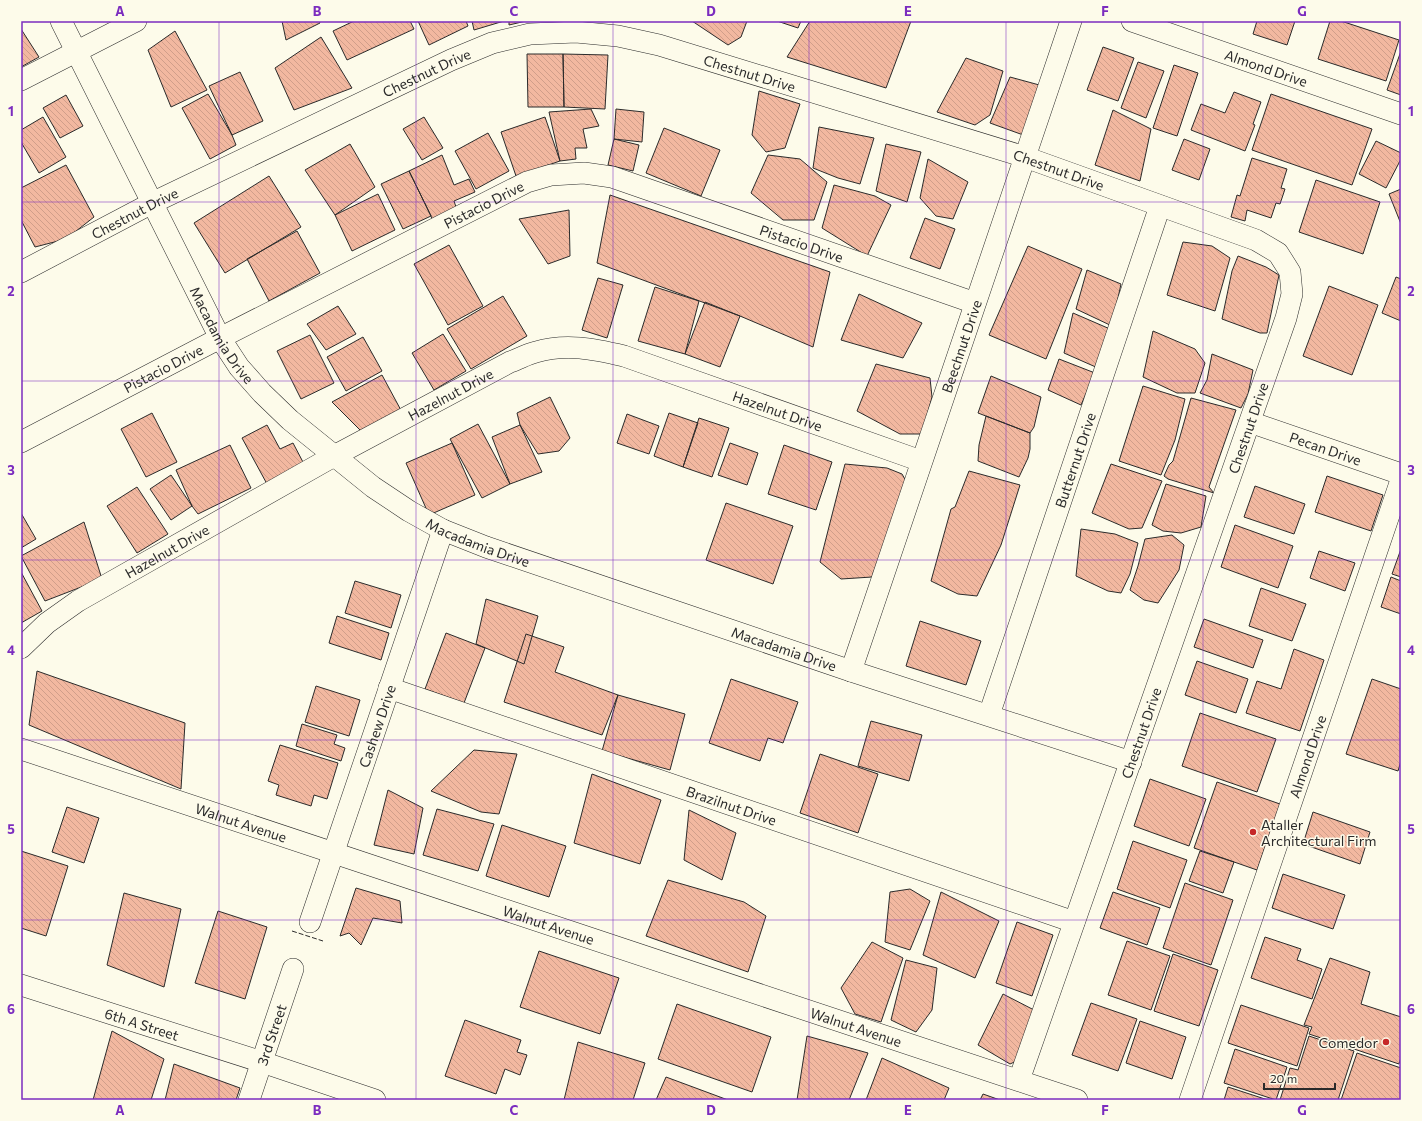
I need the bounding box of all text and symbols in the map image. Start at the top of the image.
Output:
text: A [115,3,125,19]
text: B [313,3,322,19]
text: C [510,3,519,19]
text: D [706,3,716,19]
text: E [904,3,912,19]
text: F [1101,3,1109,19]
text: G [1297,3,1307,19]
street label: Chestnut Drive [380,44,473,100]
street label: Almond Drive [1223,45,1310,90]
street label: Chestnut Drive [702,51,798,95]
text: 1 [8,103,14,119]
text: 1 [1408,103,1414,119]
street label: Chestnut Drive [1011,146,1107,193]
street label: Pistacio Drive [441,177,526,231]
street label: Chestnut Drive [88,183,181,242]
street label: Pistacio Drive [758,220,846,265]
text: 2 [7,283,15,299]
text: 2 [1407,283,1415,299]
street label: Macadamia Drive [187,284,258,387]
street label: Beechnut Drive [937,297,985,395]
street label: Pistacio Drive [120,340,205,396]
street label: Hazelnut Drive [405,364,496,424]
street label: Chestnut Drive [1224,380,1272,476]
street label: Hazelnut Drive [731,387,825,434]
street label: Butternut Drive [1051,410,1099,510]
street label: Pecan Drive [1288,428,1364,468]
text: 3 [7,462,15,478]
text: 3 [1407,462,1415,478]
street label: Macadamia Drive [423,514,532,570]
street label: Hazelnut Drive [122,520,212,581]
street label: Macadamia Drive [729,623,839,674]
text: 4 [7,642,15,658]
text: 4 [1407,642,1415,658]
street label: Cashew Drive [355,682,398,770]
street label: Chestnut Drive [1117,685,1165,781]
street label: Almond Drive [1285,713,1329,800]
street label: Brazilnut Drive [684,782,779,828]
street label: Walnut Avenue [193,799,289,845]
place label: Ataller Architectural Firm [1261,816,1377,849]
text: 5 [7,821,15,837]
text: 5 [1407,821,1415,837]
marker: Ataller Architectural Firm [1248,827,1258,837]
street label: Walnut Avenue [501,901,597,947]
text: 6 [7,1001,15,1017]
street label: 3rd Street [253,1001,289,1068]
text: 6 [1407,1001,1415,1017]
street label: Walnut Avenue [808,1003,904,1050]
street label: 6th A Street [103,1004,181,1044]
place label: Comedor [1318,1034,1378,1051]
marker: Comedor [1381,1037,1391,1047]
scale bar [1264,1065,1335,1091]
text: 20 m [1270,1071,1297,1085]
text: A [115,1102,125,1118]
text: B [313,1102,322,1118]
text: C [510,1102,519,1118]
text: D [706,1102,716,1118]
text: E [904,1102,912,1118]
text: F [1101,1102,1109,1118]
text: G [1297,1102,1307,1118]

